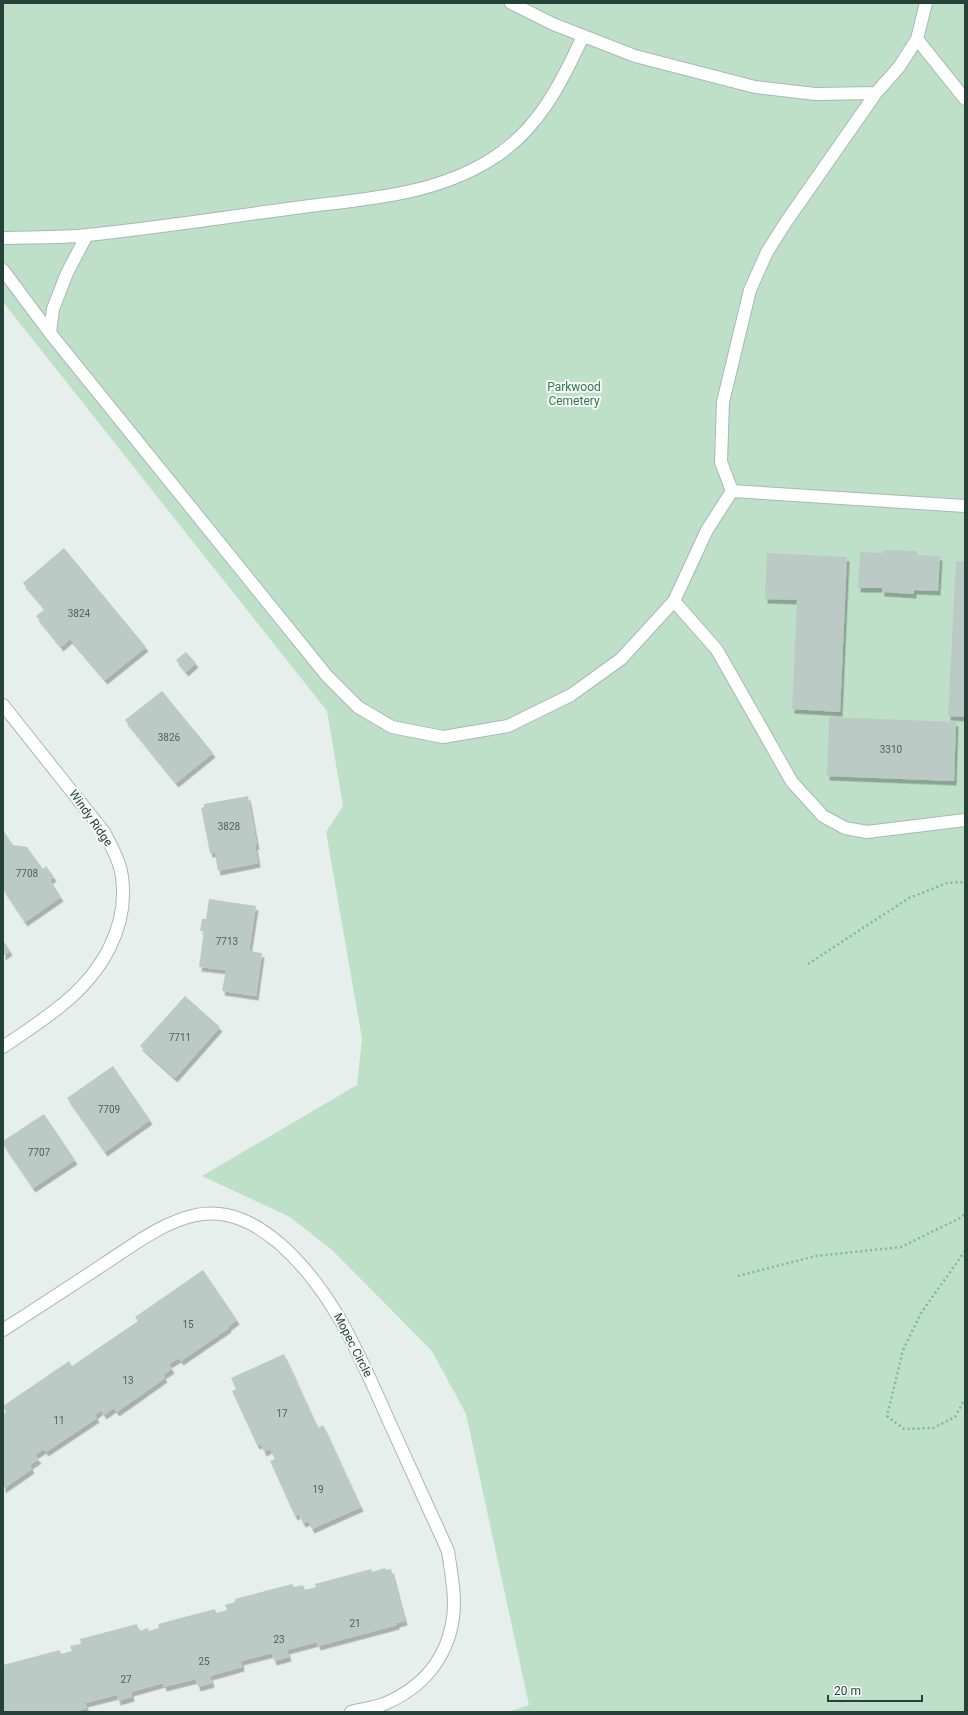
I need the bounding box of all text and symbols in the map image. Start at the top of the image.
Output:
park label: Parkwood Cemetery [547,380,601,408]
house number: 3824 [68,608,91,619]
house number: 3826 [158,732,181,743]
house number: 3310 [880,744,903,755]
street label: Windy Ridge [66,787,116,849]
house number: 3828 [218,821,241,832]
house number: 7708 [16,868,39,879]
house number: 7713 [216,936,238,947]
house number: 7711 [169,1032,191,1043]
house number: 7709 [98,1104,120,1115]
house number: 7707 [28,1147,51,1158]
street label: Mopec Circle [331,1311,375,1379]
house number: 15 [182,1319,194,1330]
house number: 13 [122,1375,134,1386]
house number: 17 [276,1408,288,1419]
house number: 11 [53,1415,65,1426]
house number: 19 [312,1484,324,1495]
house number: 21 [349,1618,361,1629]
house number: 23 [273,1634,285,1645]
house number: 25 [198,1656,210,1667]
house number: 27 [120,1674,132,1685]
scale bar [828,1677,922,1703]
text: 20 m [834,1684,861,1698]

